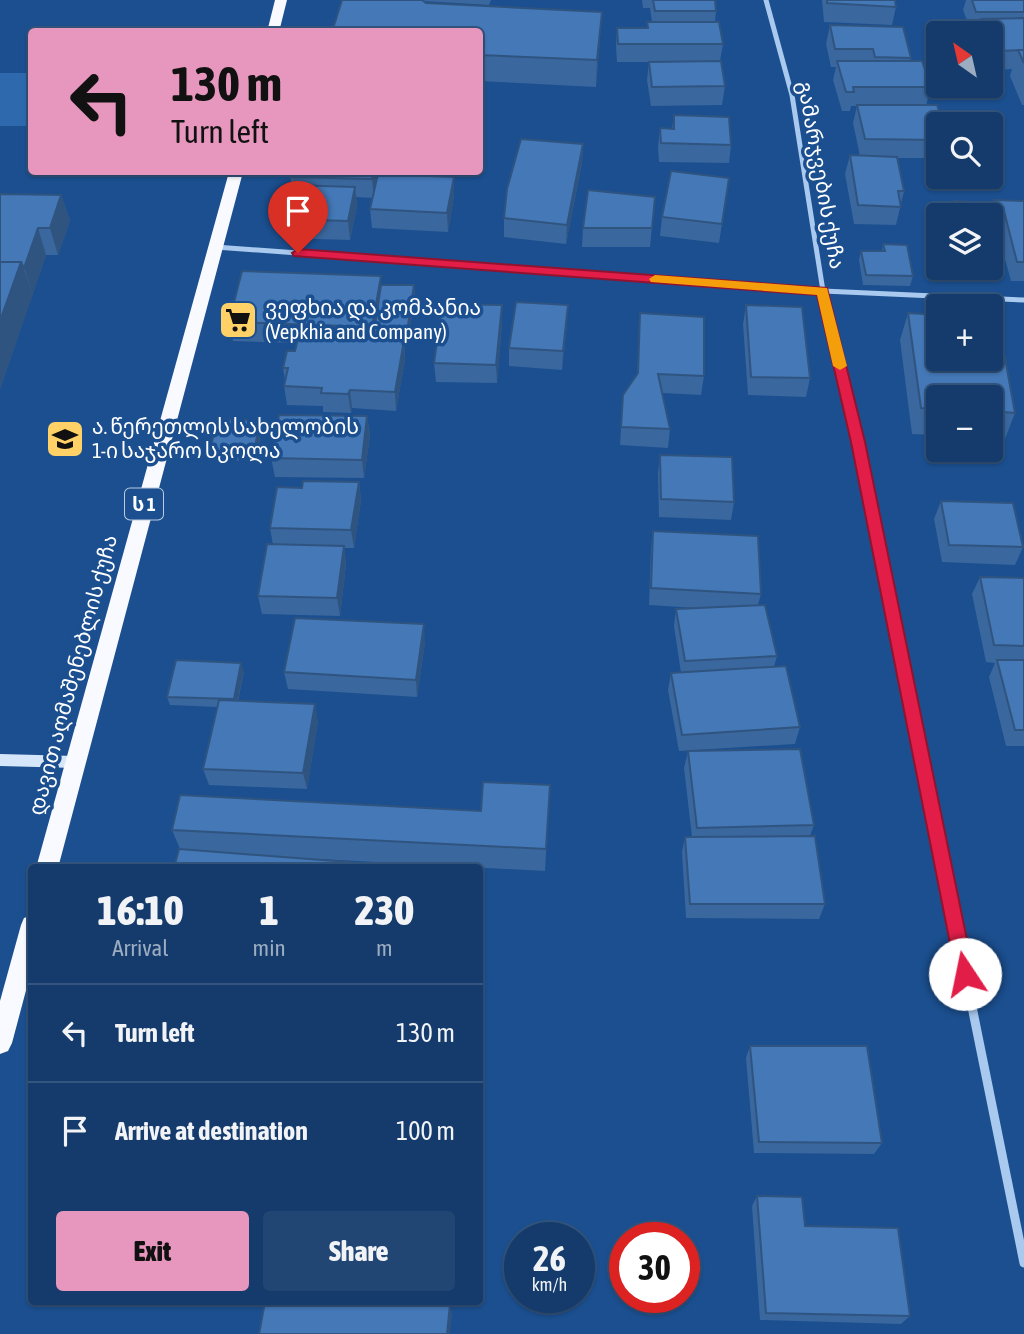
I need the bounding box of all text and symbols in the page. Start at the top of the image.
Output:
north arrow [926,21,1003,98]
map controls [926,21,1003,462]
text: 130 m [171,55,282,111]
icon: left [56,56,147,147]
street label: გამარჯვების ქუჩა [793,79,850,271]
button: search [926,112,1003,189]
text: Turn left [171,113,269,150]
pin [268,181,328,253]
icon: arrive [279,192,317,230]
button: layers [926,203,1003,280]
button: + [926,294,1003,371]
place label: ვეფხია და კომპანია (Vepkhia and Company) [265,295,481,343]
supermarket icon: ვეფხია და კომპანია (Vepkhia and Company) [217,299,259,341]
button: − [926,385,1003,462]
place label: ა. წერეთლის სახელობის 1-ი საჯარო სკოლა [92,414,359,464]
school or university icon: ა. წერეთლის სახელობის 1-ი საჯარო სკოლა [44,418,86,460]
road number: ს 1 [125,489,163,520]
street label: დავით აღმაშენებლის ქუჩა [23,532,123,818]
text: 16:10 [97,886,184,934]
text: 1 [259,886,279,934]
text: 230 [355,886,414,934]
text: Arrival [112,935,168,961]
text: min [253,935,286,961]
text: m [376,935,393,961]
position arrow [928,937,1002,1011]
icon: left [56,1014,94,1052]
text: Turn left [115,1018,195,1048]
text: 130 m [396,1018,455,1048]
icon: arrive [56,1112,94,1150]
text: Arrive at destination [115,1116,308,1146]
text: 100 m [396,1116,455,1146]
button: Exit [56,1211,249,1291]
button: Share [263,1211,455,1291]
speed limit sign: 30 [609,1222,700,1313]
text: 26 [533,1238,566,1278]
text: km/h [532,1274,567,1295]

